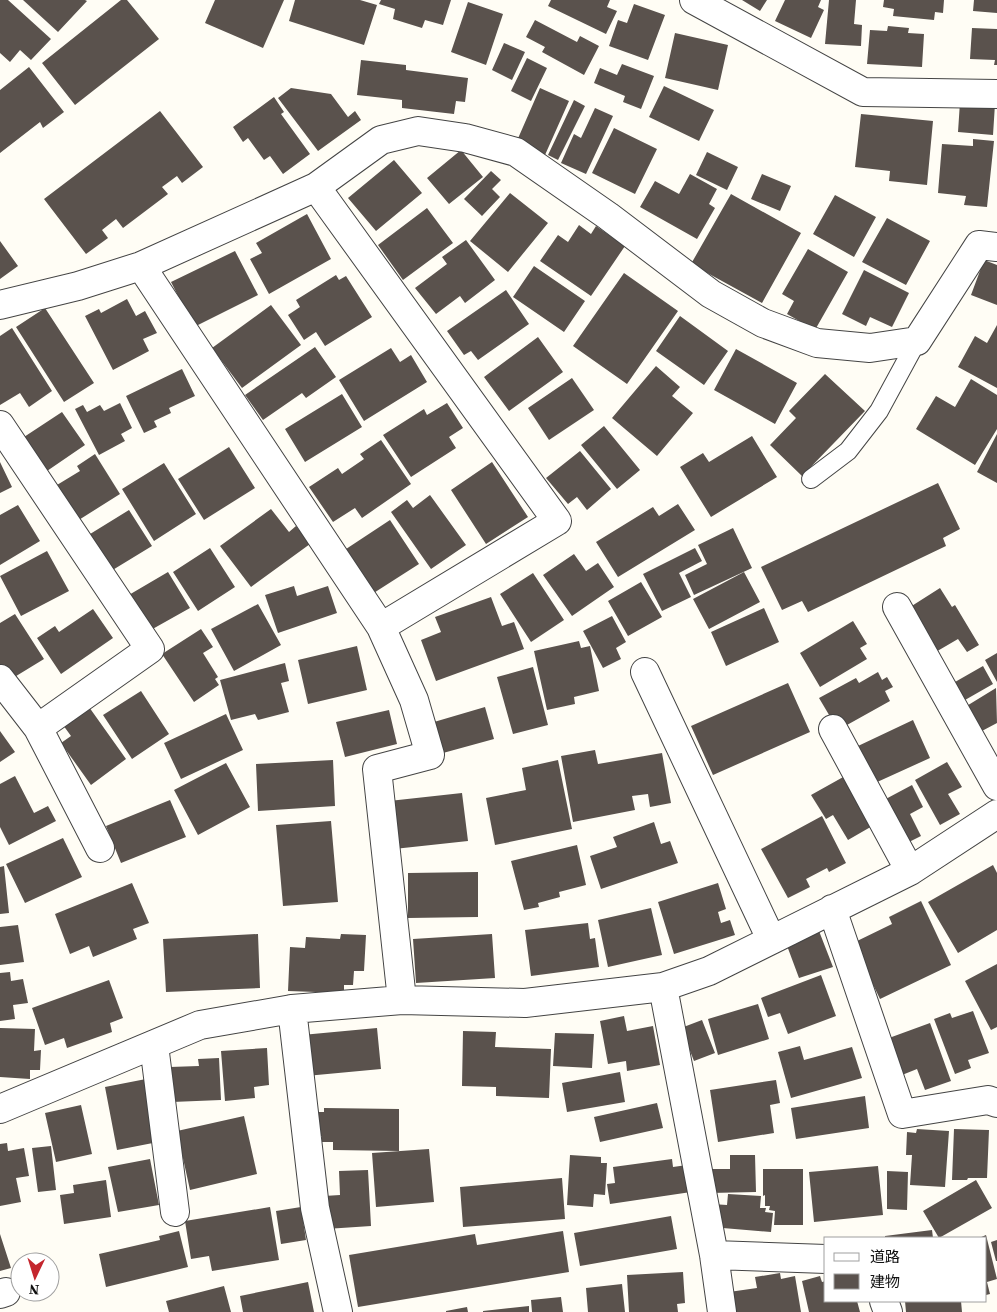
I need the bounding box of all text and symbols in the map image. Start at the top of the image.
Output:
legend [824,1237,987,1302]
text: 道路 [870,1246,900,1267]
north arrow [10,1252,60,1302]
text: 建物 [870,1271,900,1292]
text: N [28,1280,40,1300]

